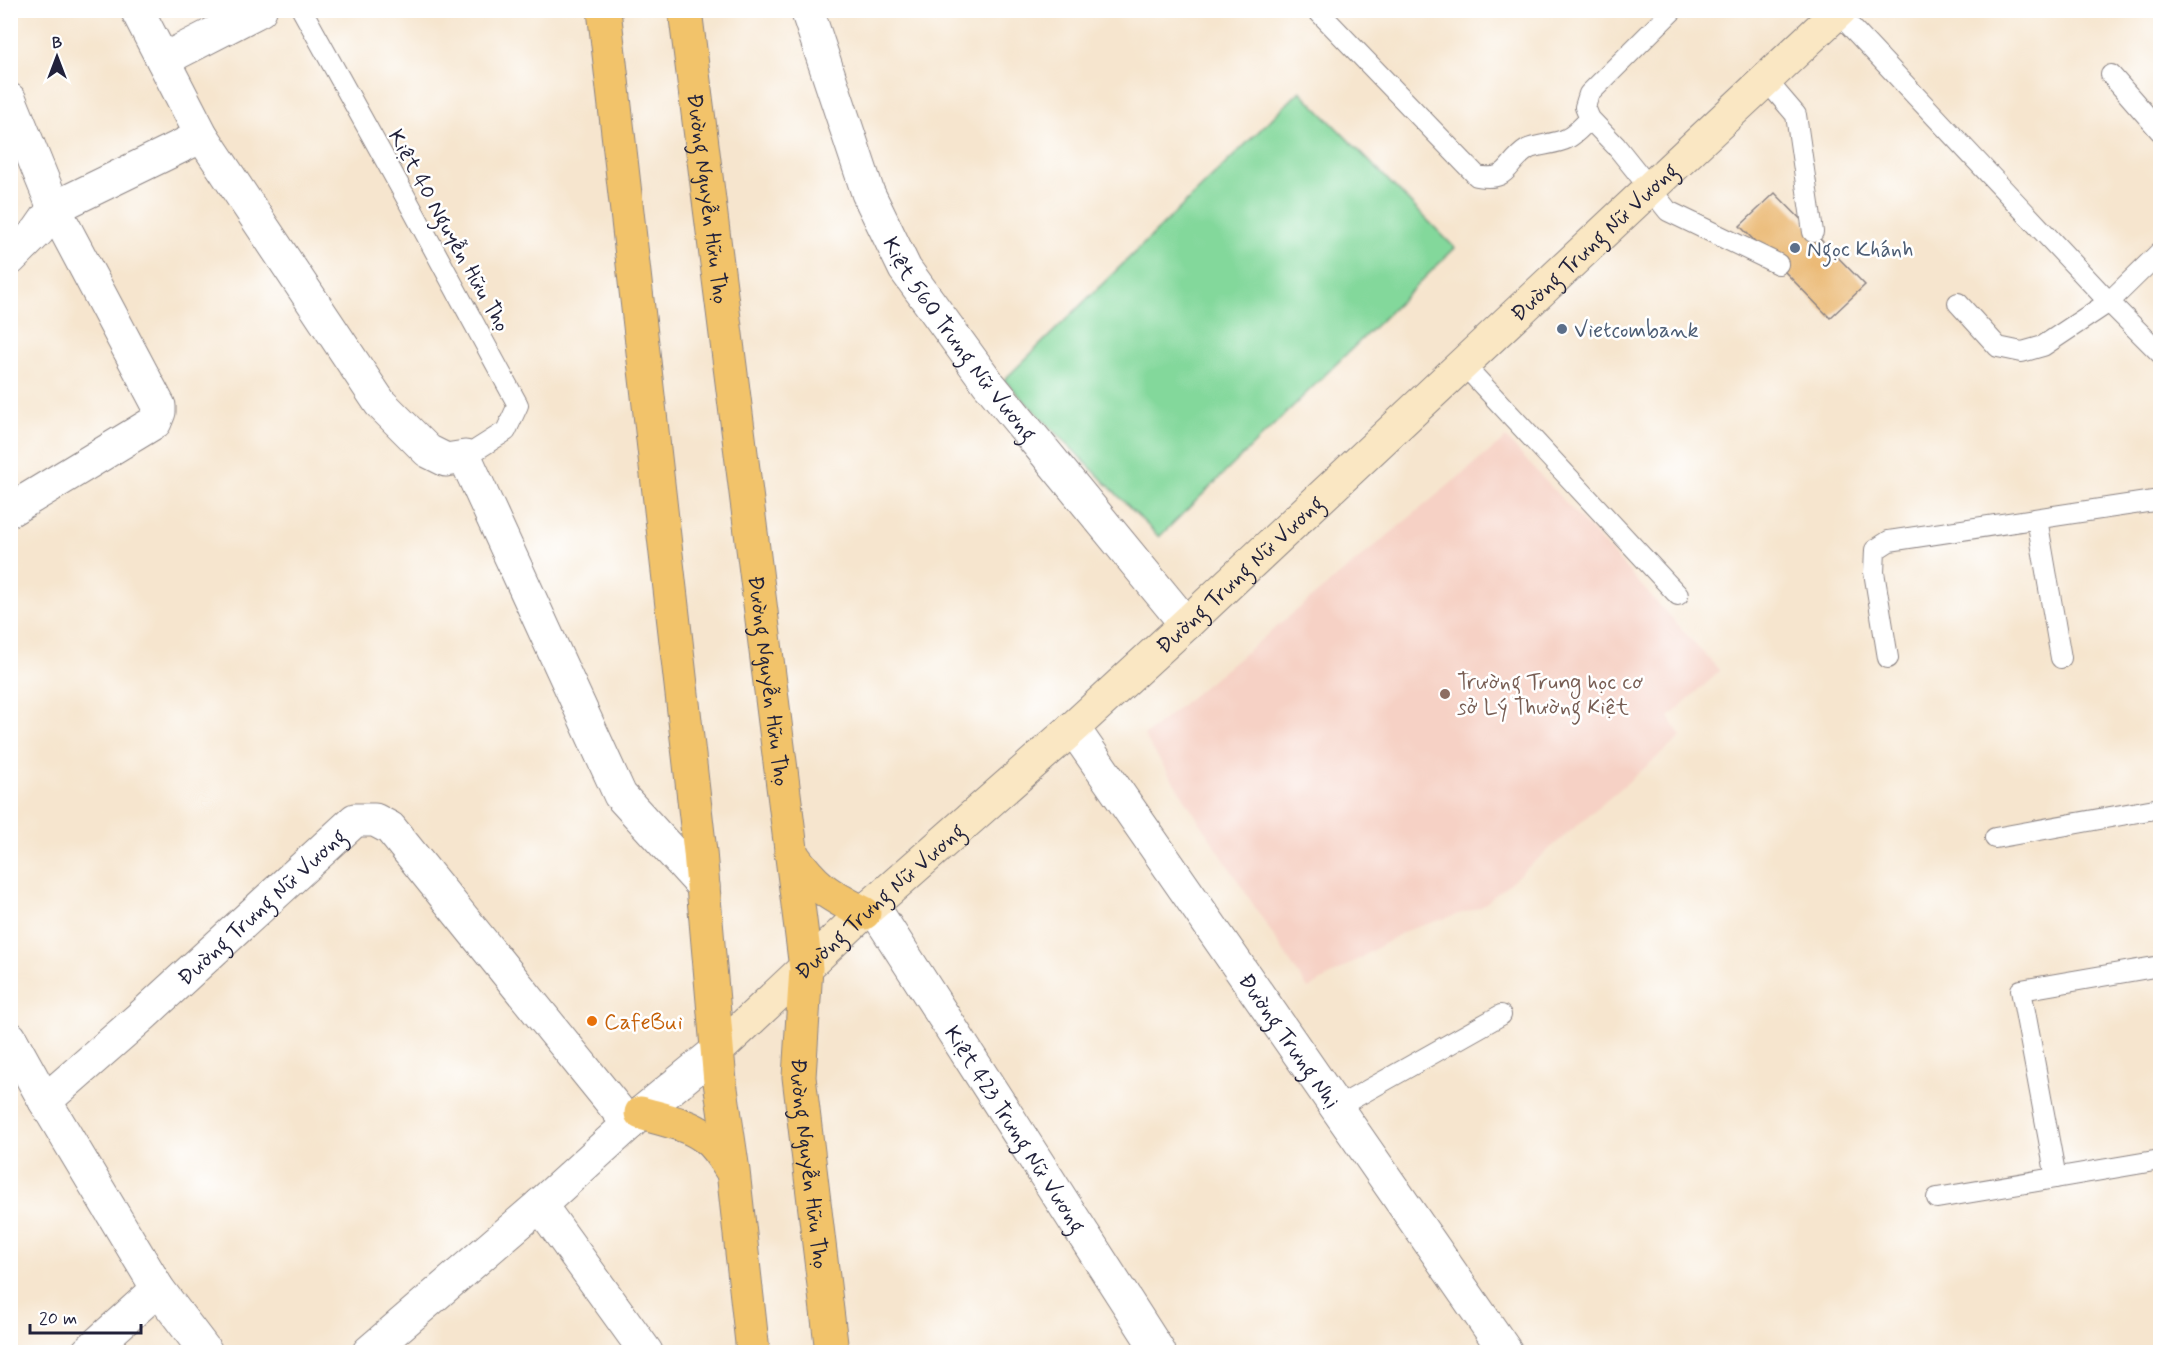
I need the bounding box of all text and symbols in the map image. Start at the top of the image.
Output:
north arrow [27,27,87,87]
text: B [52,33,62,54]
street label: Đường Nguyễn Hữu Thọ [680,92,734,306]
street label: Kiệt 40 Nguyễn Hữu Thọ [378,125,516,339]
street label: Đường Trưng Nữ Vương [1505,157,1687,328]
street label: Kiệt 560 Trưng Nữ Vương [876,233,1042,450]
place label: Ngọc Khánh [1807,236,1914,267]
marker: Ngọc Khánh [1788,241,1802,255]
place label: Vietcombank [1574,317,1699,345]
marker: Vietcombank [1555,322,1569,336]
street label: Đường Trưng Nữ Vương [1151,490,1332,661]
street label: Đường Nguyễn Hữu Thọ [741,574,795,788]
place label: Trường Trung học cơ sở Lý Thường Kiệt [1457,669,1643,725]
marker: Trường Trung học cơ sở Lý Thường Kiệt [1438,687,1452,701]
street label: Đường Trưng Nữ Vương [790,818,973,986]
street label: Đường Trưng Nữ Vương [172,823,355,992]
street label: Đường Trưng Nhị [1231,968,1345,1114]
place label: CafeBui [604,1009,683,1037]
marker: CafeBui [585,1014,599,1028]
street label: Kiệt 423 Trưng Nữ Vương [937,1021,1091,1240]
street label: Đường Nguyễn Hữu Thọ [783,1057,834,1271]
scale bar [30,1297,141,1335]
text: 20 m [39,1307,77,1331]

